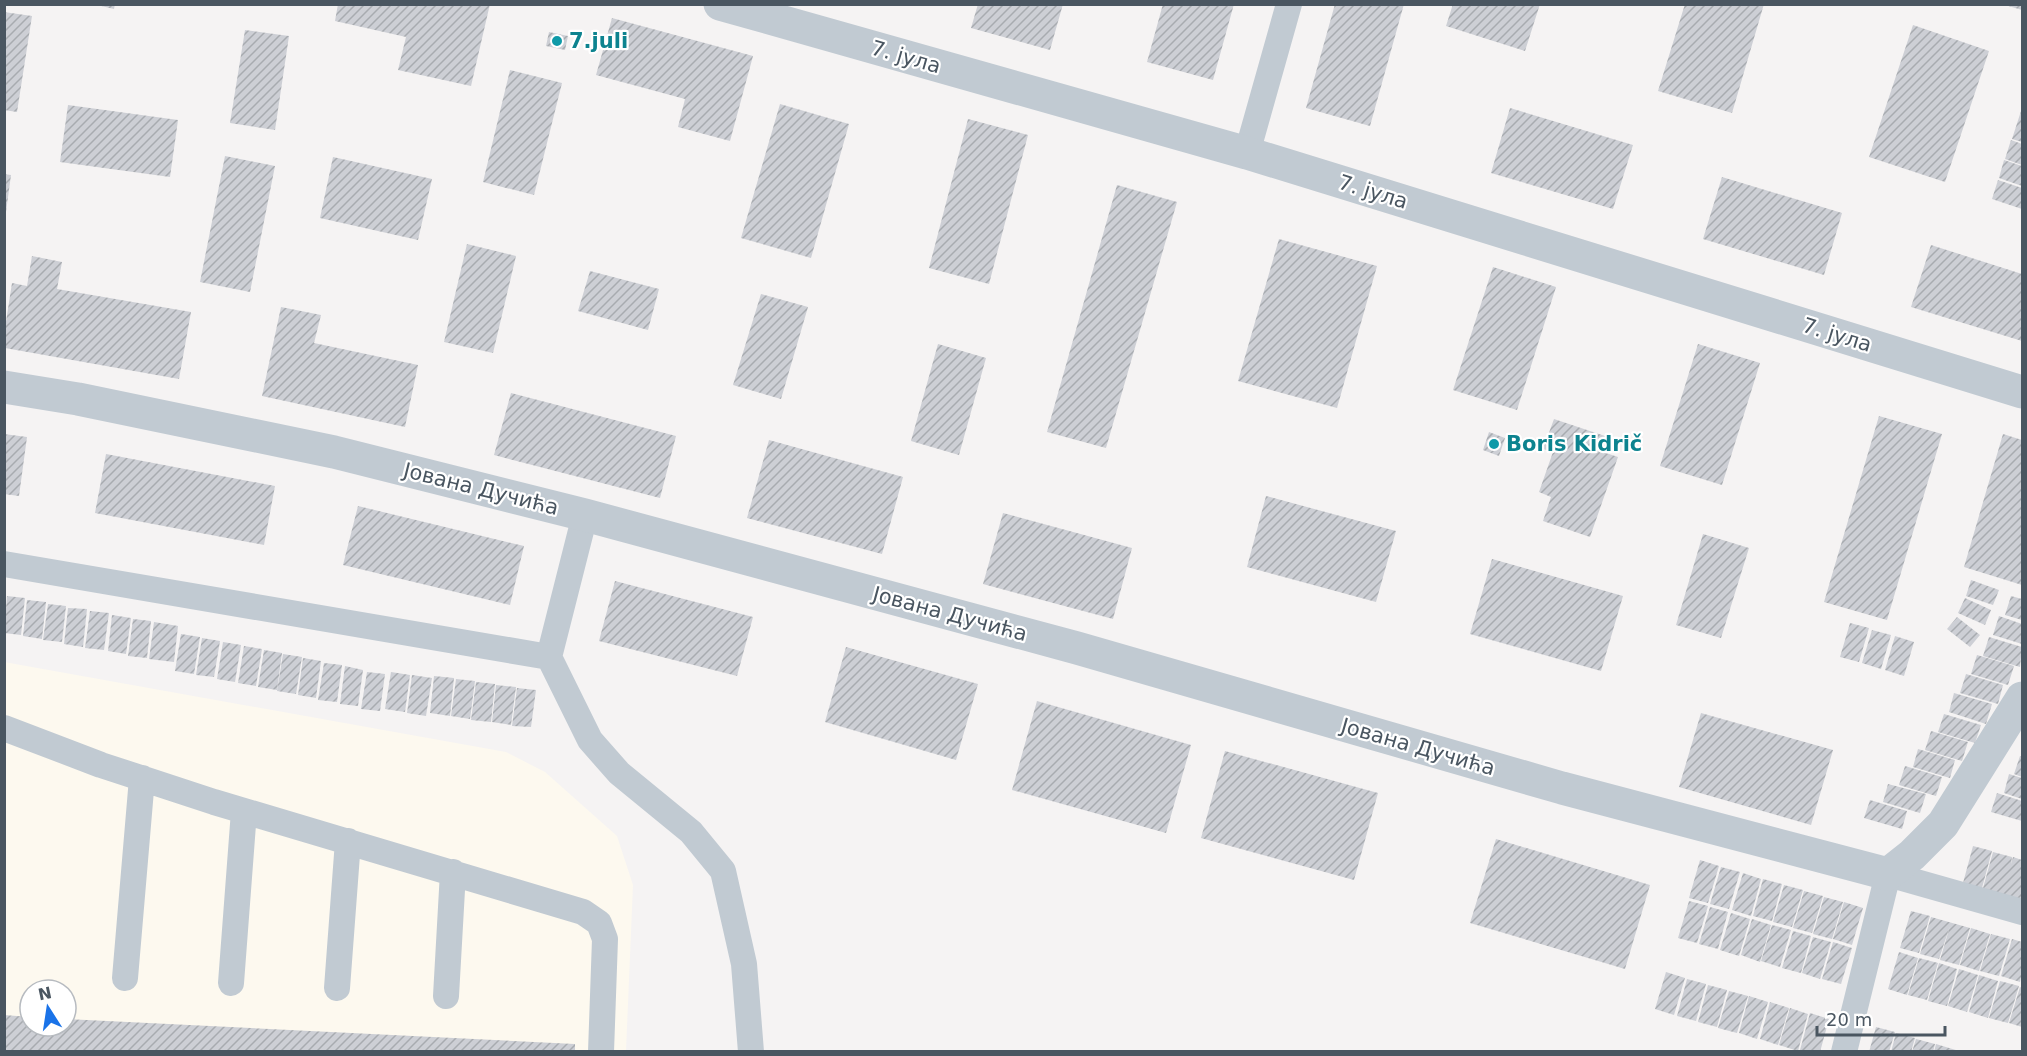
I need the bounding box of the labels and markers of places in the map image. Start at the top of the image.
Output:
place label: 7.juli [569,29,628,53]
marker: 7.juli [550,34,564,48]
place label: Boris Kidrič [1506,432,1642,456]
marker: Boris Kidrič [1487,437,1501,451]

